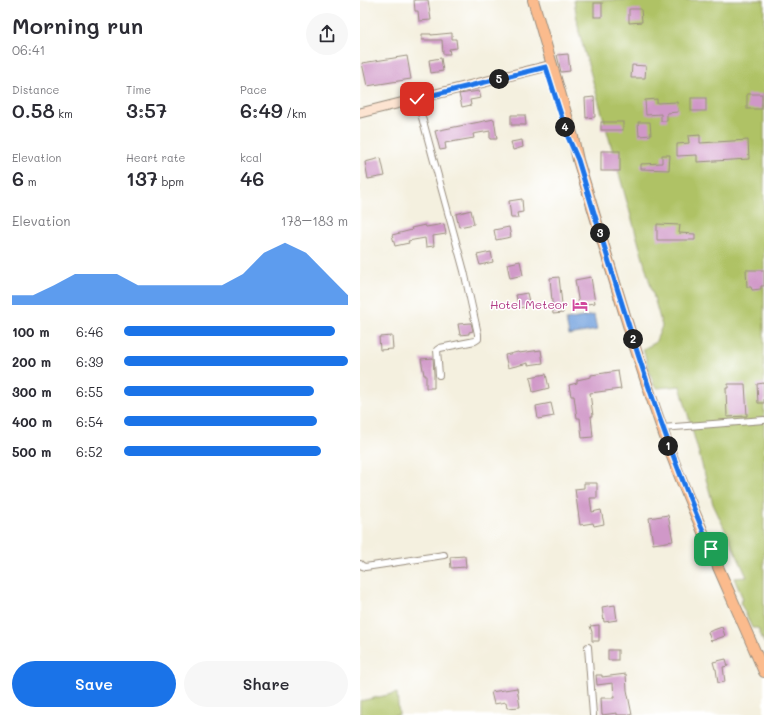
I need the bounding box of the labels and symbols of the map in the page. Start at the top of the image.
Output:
pin: 5 [489,69,509,89]
pin [400,82,434,116]
pin: 4 [555,117,575,137]
pin: 3 [590,223,610,243]
place label: Hotel Meteor [490,296,568,312]
hotel icon: Hotel Meteor [571,296,589,314]
pin: 2 [623,329,643,349]
pin: 1 [658,436,678,456]
pin [694,532,728,566]

